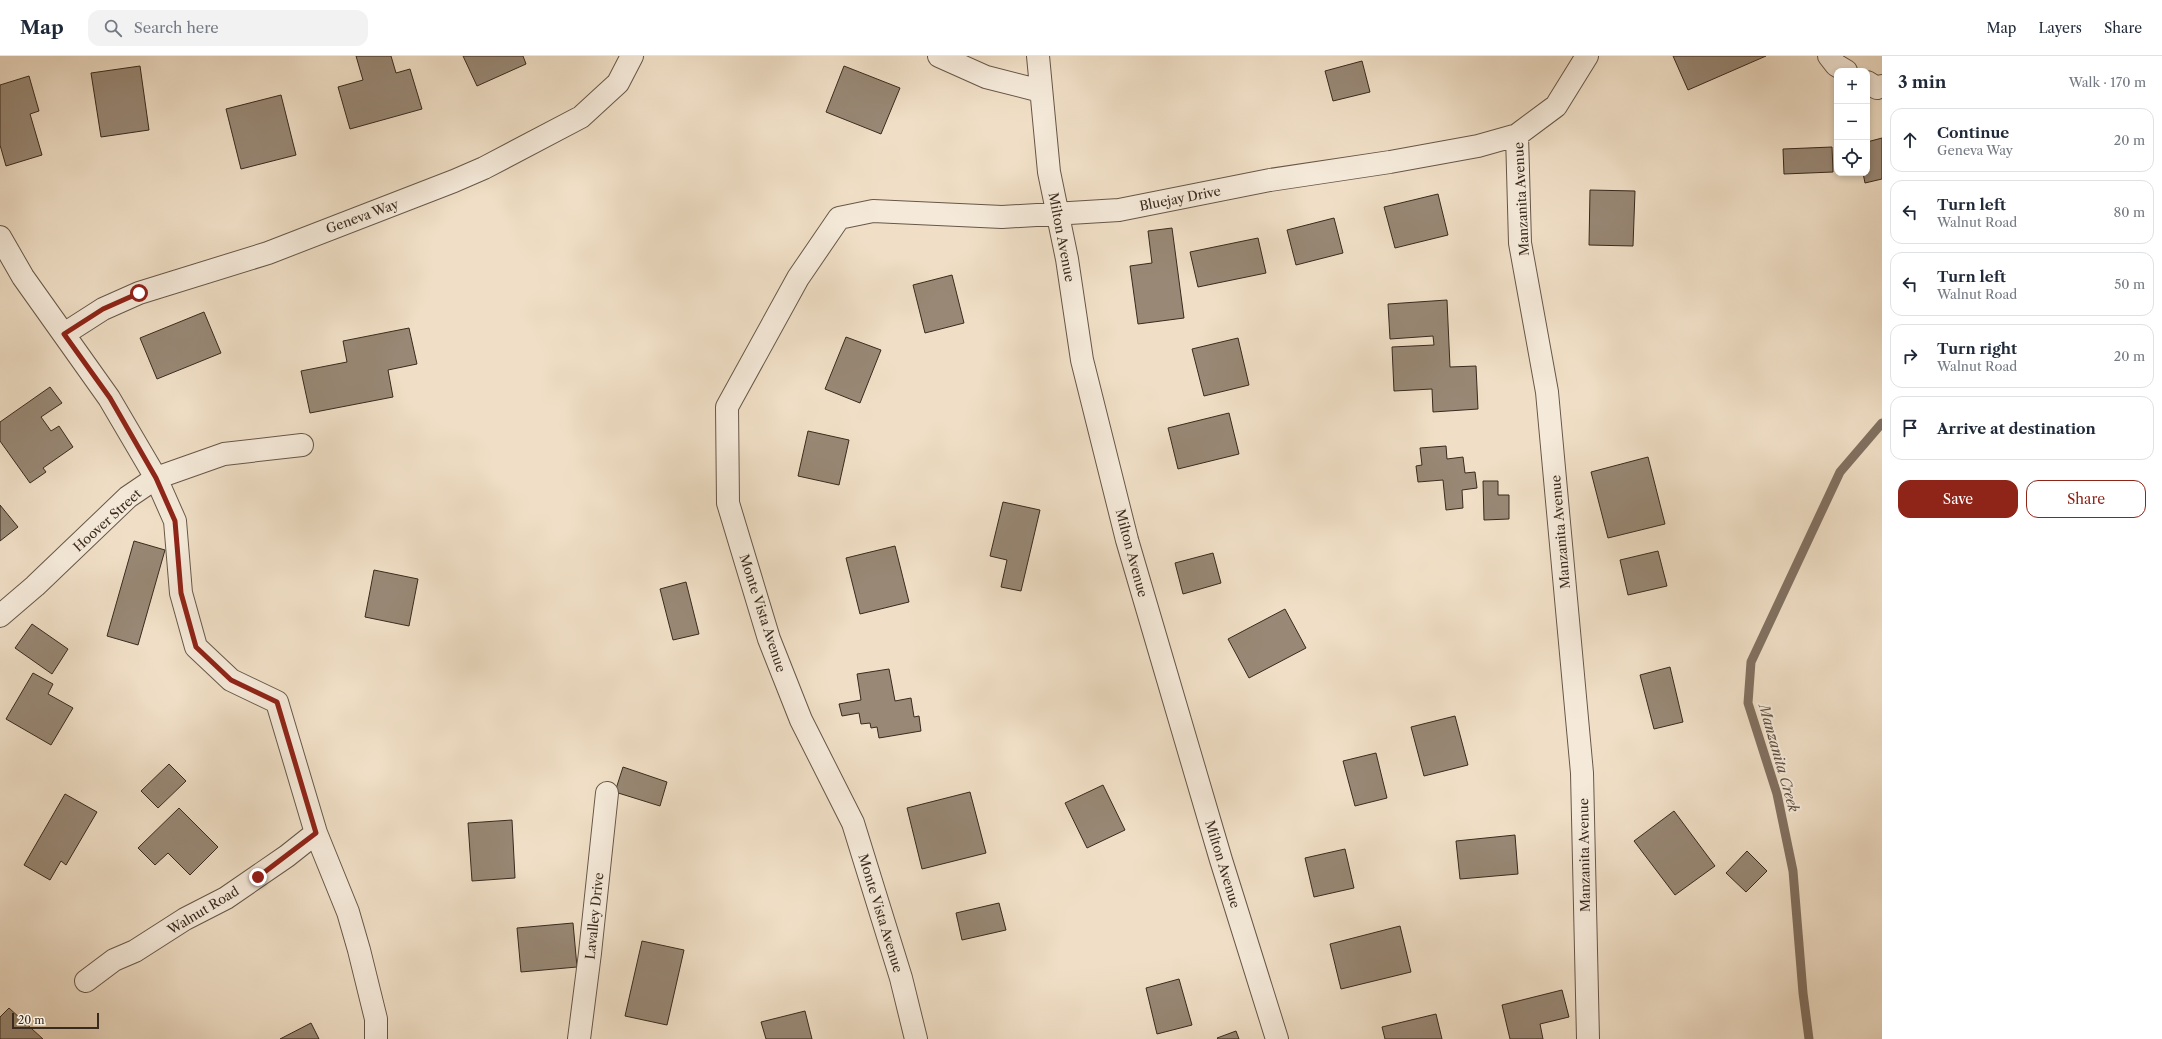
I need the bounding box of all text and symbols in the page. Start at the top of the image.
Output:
search box [88,10,368,46]
text: Map [20,16,64,39]
icon: search [102,17,124,39]
text: Search here [134,18,219,37]
text: Map [1986,19,2016,37]
text: Layers [2038,19,2082,37]
text: Share [2104,19,2142,37]
map controls [1834,68,1870,176]
button: + [1834,68,1870,104]
text: 3 min [1898,72,1947,92]
text: Walk · 170 m [2069,74,2146,90]
button: − [1834,104,1870,140]
text: Continue [1937,123,2009,142]
icon: ahead [1899,129,1921,151]
text: 20 m [2114,132,2145,148]
button: locate [1834,140,1870,176]
street label: Manzanita Avenue [1510,142,1532,256]
text: Geneva Way [1937,142,2013,158]
street label: Bluejay Drive [1138,182,1222,214]
street label: Milton Avenue [1045,191,1079,283]
street label: Geneva Way [324,195,401,237]
text: Turn left [1937,195,2006,214]
icon: left [1899,201,1921,223]
text: 80 m [2113,204,2145,220]
text: Walnut Road [1937,214,2017,230]
text: Turn left [1937,267,2006,286]
icon: left [1899,273,1921,295]
text: 50 m [2114,276,2145,292]
route start [130,284,148,302]
text: Walnut Road [1937,286,2017,302]
text: Turn right [1937,339,2017,358]
icon: right [1899,345,1921,367]
text: 20 m [2114,348,2145,364]
text: Walnut Road [1937,358,2017,374]
icon: arrive [1899,417,1921,439]
text: Arrive at destination [1937,419,2096,438]
street label: Manzanita Avenue [1547,474,1573,590]
button: Save [1898,480,2018,518]
button: Share [2026,480,2146,518]
street label: Hoover Street [70,485,145,555]
street label: Milton Avenue [1113,507,1151,599]
street label: Monte Vista Avenue [736,552,790,674]
water label: Manzanita Creek [1754,700,1803,815]
street label: Manzanita Avenue [1575,798,1593,912]
street label: Milton Avenue [1202,818,1244,910]
street label: Monte Vista Avenue [855,852,907,974]
route end [249,868,267,886]
street label: Lavalley Drive [581,872,607,960]
street label: Walnut Road [164,882,242,938]
scale bar [12,1011,99,1030]
text: 20 m [18,1013,44,1027]

